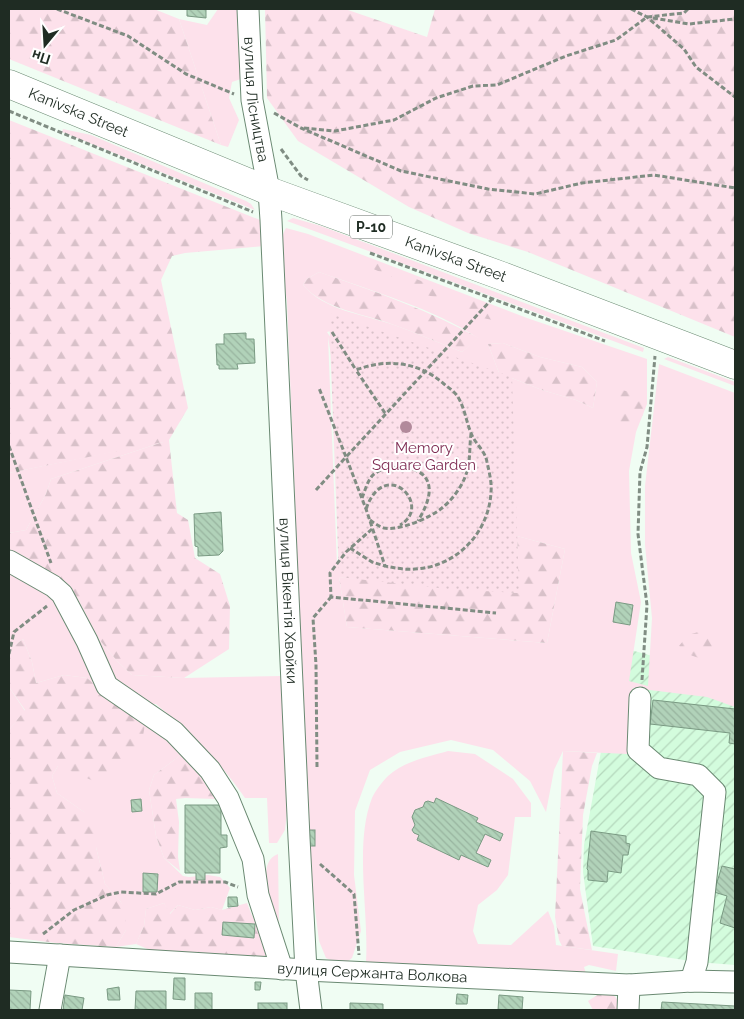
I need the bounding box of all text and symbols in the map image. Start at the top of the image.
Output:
north arrow [20,20,70,70]
street label: вулиця Лісництва [240,37,272,164]
text: Пн [30,47,52,68]
street label: Kanivska Street [26,84,131,141]
road number: Р-10 [350,216,392,238]
street label: Kanivska Street [403,232,509,286]
park label: Memory Square Garden [372,439,476,474]
street label: вулиця Вікентія Хвойки [276,517,301,684]
street label: вулиця Сержанта Волкова [277,959,468,986]

